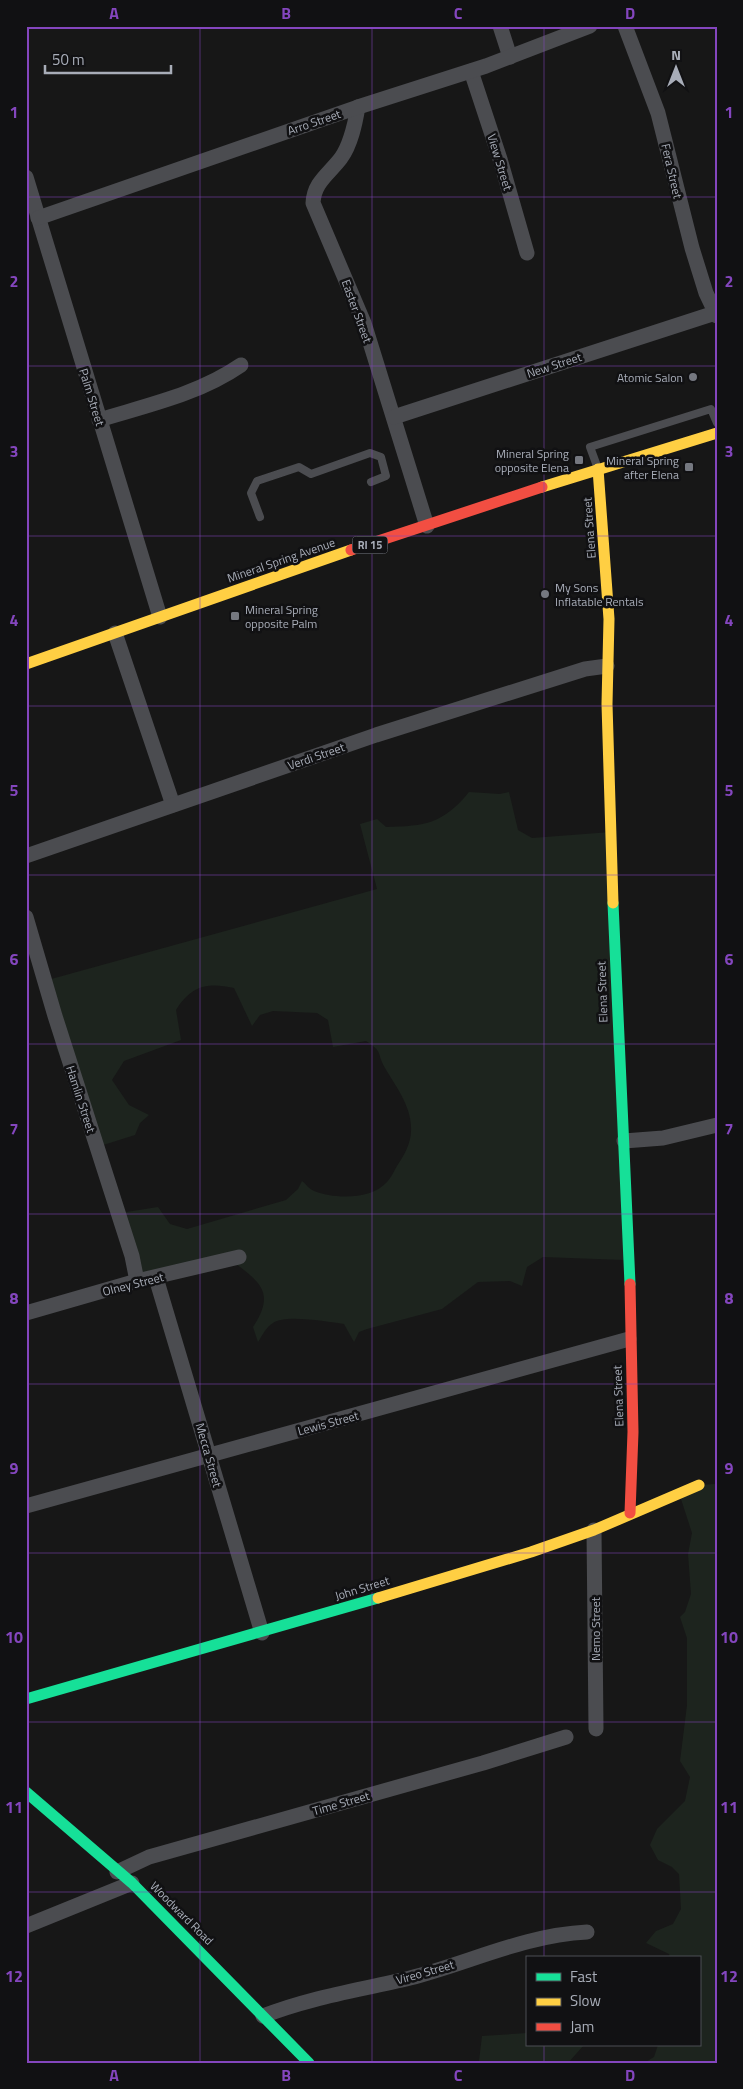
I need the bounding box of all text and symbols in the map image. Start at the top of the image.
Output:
text: A [109,1,119,25]
text: B [281,1,291,25]
text: C [454,1,463,25]
text: D [625,1,635,25]
scale bar [45,42,171,74]
north arrow [650,42,700,92]
text: N [671,44,681,65]
text: 50 m [52,48,85,71]
text: 1 [10,100,18,124]
text: 1 [725,100,733,124]
street label: Arro Street [285,104,344,140]
street label: View Street [482,131,518,193]
street label: Fera Street [656,142,688,201]
text: 2 [10,269,18,293]
text: 2 [725,269,733,293]
street label: Easter Street [337,277,378,346]
street label: New Street [524,347,585,383]
street label: Palm Street [74,366,110,429]
place label: Atomic Salon [617,368,683,387]
marker: Atomic Salon [687,371,699,383]
text: 3 [10,439,18,463]
text: 3 [725,439,733,463]
place label: Mineral Spring opposite Elena [495,444,569,477]
place label: Mineral Spring after Elena [606,451,679,484]
marker: Mineral Spring opposite Elena [573,454,585,466]
marker: Mineral Spring after Elena [683,461,695,473]
street label: Elena Street [577,496,601,559]
street label: Mineral Spring Avenue [224,533,338,587]
road number: RI 15 [352,536,388,554]
place label: My Sons Inflatable Rentals [555,578,644,611]
marker: My Sons Inflatable Rentals [539,588,551,600]
place label: Mineral Spring opposite Palm [245,600,318,633]
text: 4 [10,608,19,632]
text: 4 [725,608,734,632]
marker: Mineral Spring opposite Palm [229,610,241,622]
street label: Verdi Street [285,737,348,775]
text: 5 [10,778,19,802]
text: 5 [725,778,734,802]
text: 6 [10,947,19,971]
text: 6 [725,947,734,971]
street label: Elena Street [591,960,613,1023]
street label: Hamlin Street [61,1063,101,1136]
text: 7 [10,1117,18,1141]
text: 7 [725,1117,733,1141]
street label: Olney Street [100,1267,166,1301]
text: 8 [10,1286,19,1310]
text: 8 [725,1286,734,1310]
street label: Elena Street [607,1364,629,1427]
street label: Lewis Street [295,1406,361,1440]
street label: Mecca Street [191,1421,227,1490]
text: 9 [10,1456,19,1480]
text: 9 [725,1456,734,1480]
street label: John Street [332,1570,392,1605]
street label: Nemo Street [586,1596,605,1661]
text: 10 [5,1625,23,1649]
text: 10 [720,1625,738,1649]
street label: Time Street [310,1786,373,1820]
text: 11 [5,1795,23,1819]
text: 11 [720,1795,738,1819]
street label: Woodward Road [146,1877,218,1949]
street label: Vireo Street [394,1954,457,1989]
legend [526,1956,700,2046]
text: 12 [5,1964,23,1988]
text: 12 [720,1964,738,1988]
text: Fast [570,1965,598,1988]
text: Slow [570,1989,601,2012]
text: Jam [570,2015,594,2038]
text: A [109,2063,119,2087]
text: B [281,2063,291,2087]
text: C [454,2063,463,2087]
text: D [625,2063,635,2087]

